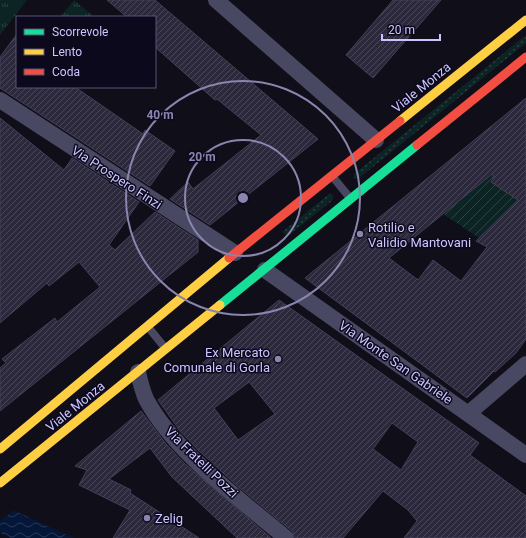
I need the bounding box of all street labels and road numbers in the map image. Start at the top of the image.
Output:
street label: Viale Monza [389,59,454,116]
street label: Via Prospero Finzi [69,143,165,212]
street label: Via Monte San Gabriele [336,318,455,407]
street label: Viale Monza [43,378,108,435]
street label: Via Fratelli Pozzi [162,424,241,501]

